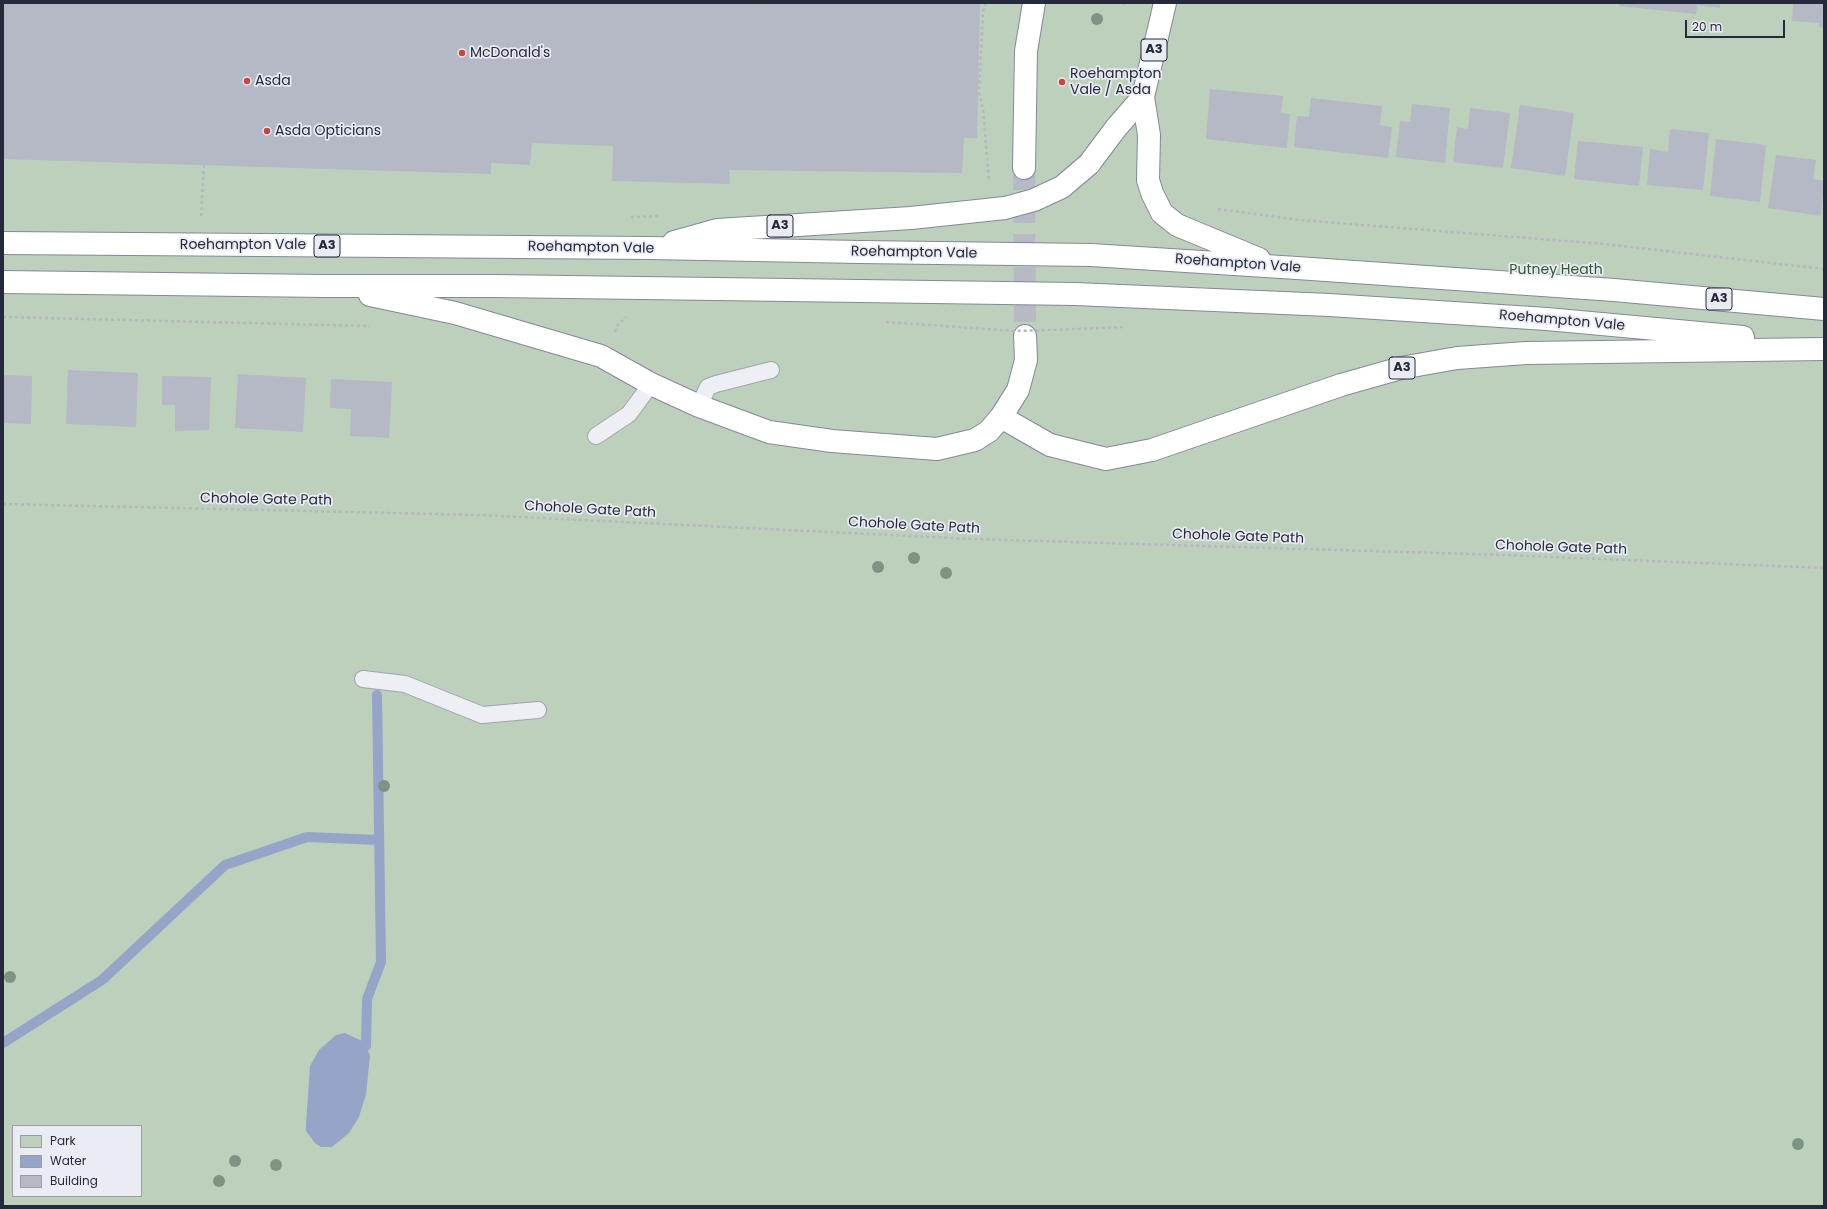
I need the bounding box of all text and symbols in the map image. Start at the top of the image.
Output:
scale bar [1687,12,1787,38]
text: 20 m [1692,18,1722,35]
road number: A3 [1141,39,1167,61]
place label: McDonald's [470,45,550,61]
marker: McDonald's [457,48,467,58]
place label: Roehampton Vale / Asda [1070,66,1161,98]
place label: Asda [255,73,291,89]
marker: Asda [242,76,252,86]
marker: Roehampton Vale / Asda [1057,77,1067,87]
place label: Asda Opticians [275,123,381,139]
marker: Asda Opticians [262,126,272,136]
road number: A3 [767,215,793,237]
road number: A3 [314,235,340,257]
street label: Roehampton Vale [180,237,306,253]
street label: Roehampton Vale [528,238,654,258]
street label: Roehampton Vale [851,243,977,263]
street label: Roehampton Vale [1174,251,1302,277]
park label: Putney Heath [1509,262,1603,278]
road number: A3 [1706,288,1732,310]
street label: Roehampton Vale [1498,307,1626,335]
road number: A3 [1389,357,1415,379]
street label: Chohole Gate Path [200,490,332,510]
street label: Chohole Gate Path [524,498,656,522]
street label: Chohole Gate Path [848,514,980,538]
street label: Chohole Gate Path [1172,526,1304,548]
street label: Chohole Gate Path [1495,537,1627,559]
legend [12,1125,142,1197]
text: Park [50,1132,76,1149]
text: Water [50,1152,86,1169]
text: Building [50,1172,98,1189]

